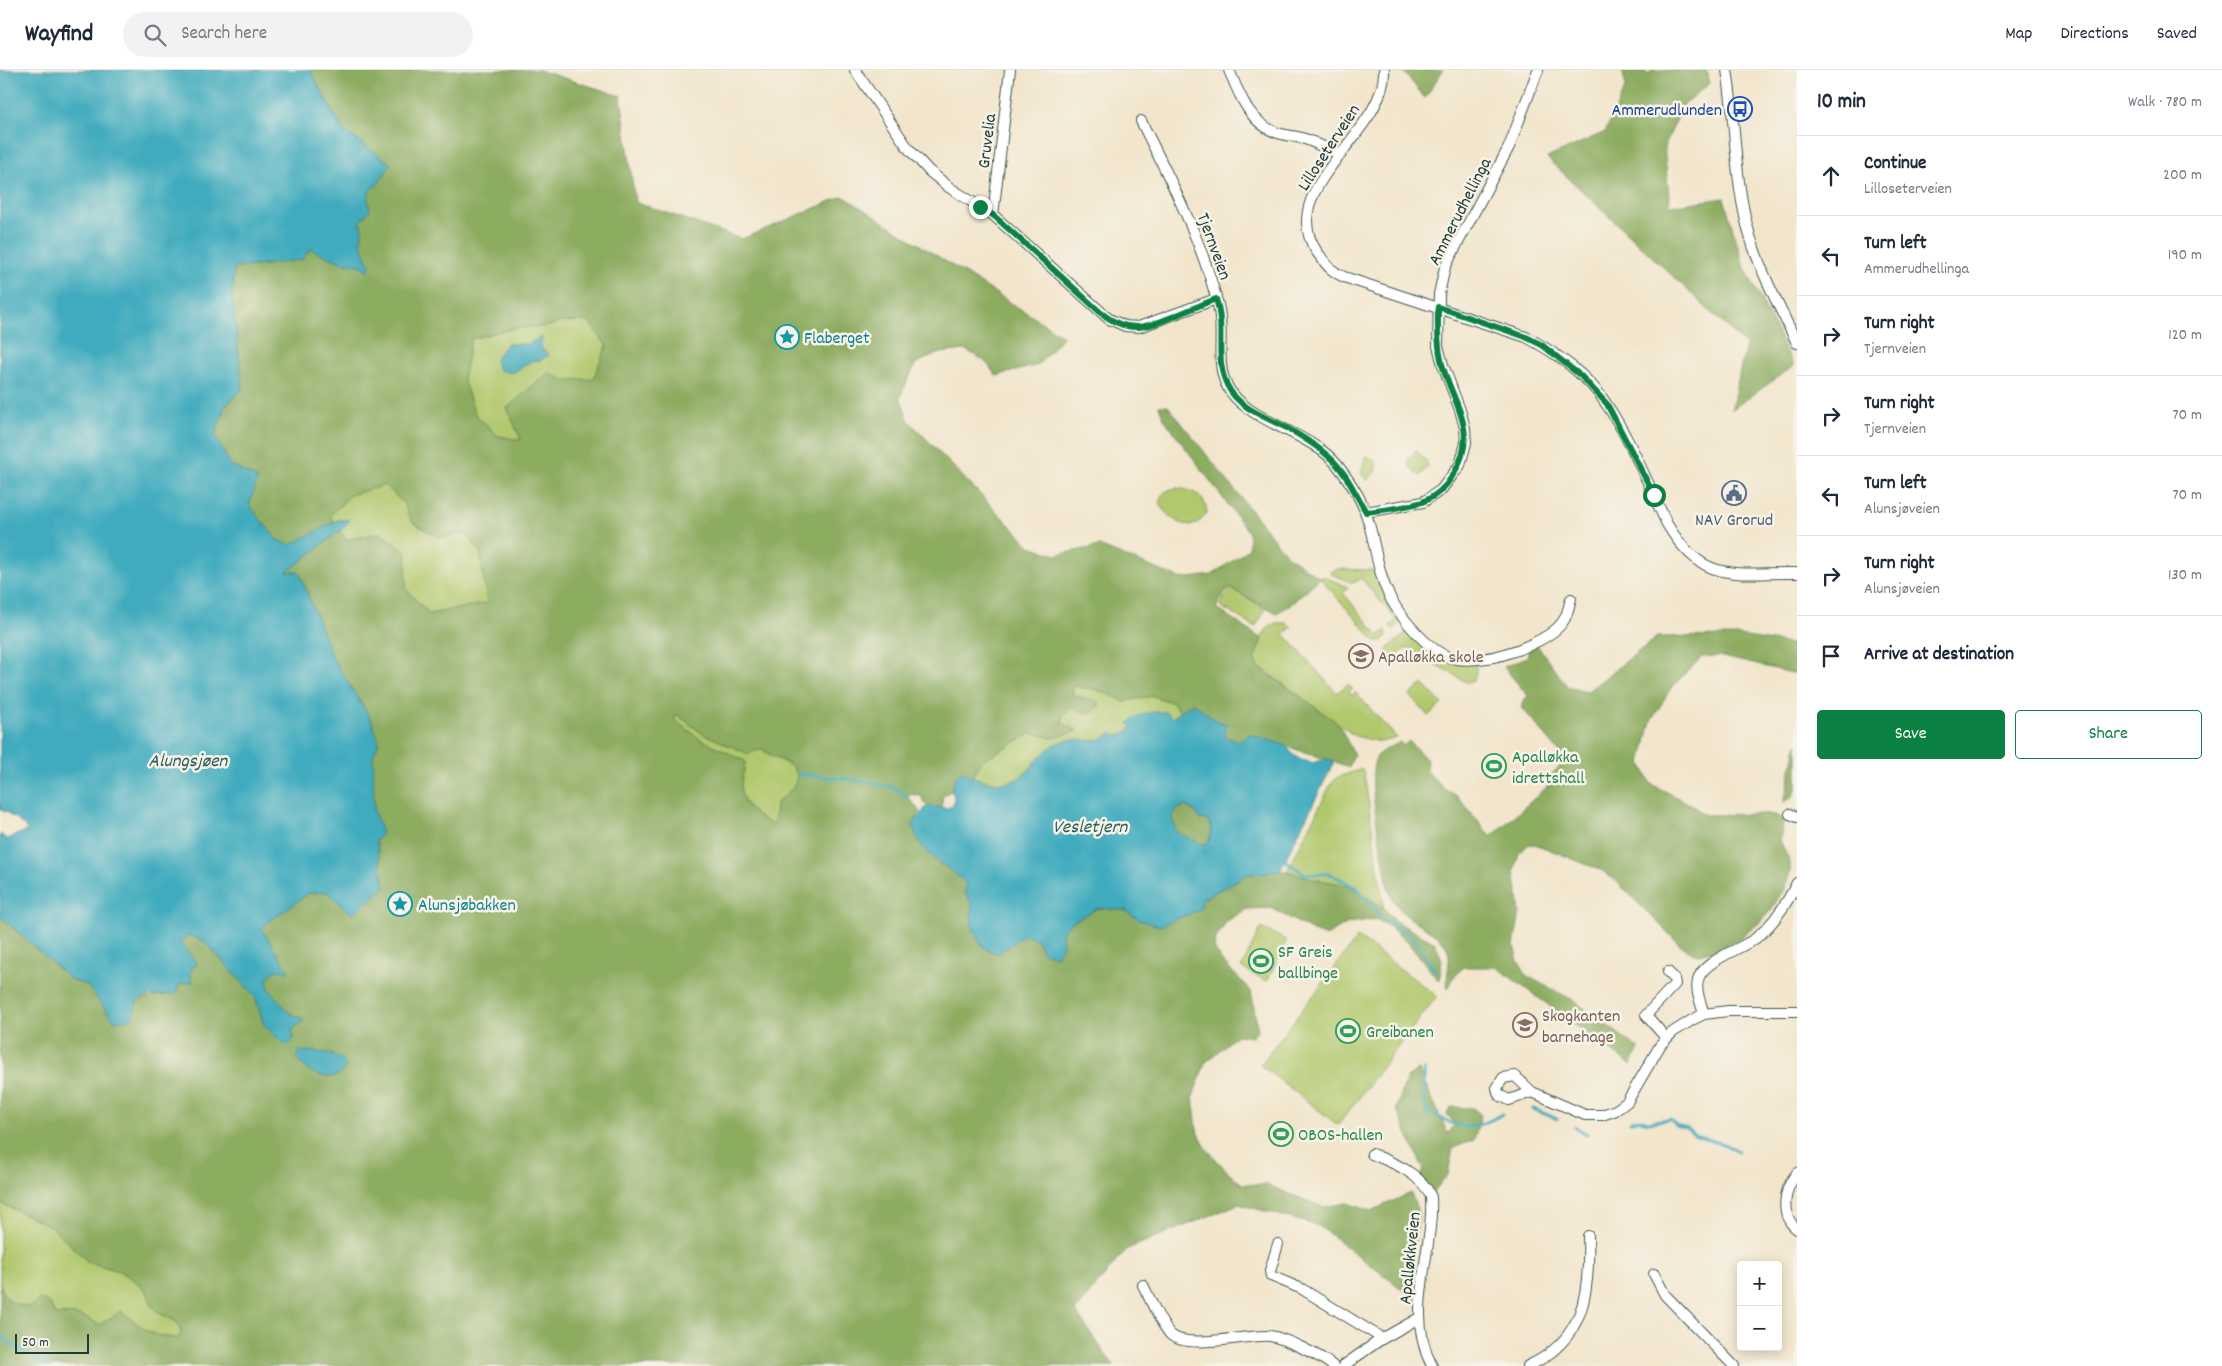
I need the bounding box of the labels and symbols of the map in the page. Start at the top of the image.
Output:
bus stop icon: Ammerudlunden [1727,96,1753,122]
place label: Ammerudlunden [1612,99,1722,124]
street label: Lilloseterveien [1293,100,1368,197]
street label: Gruvelia [973,112,1004,170]
street label: Ammerudhellinga [1423,153,1499,270]
route end [969,196,992,219]
street label: Tjernveien [1189,210,1236,284]
place icon: Flaberget [774,324,800,350]
place label: Flaberget [804,327,870,352]
public building icon: NAV Grorud [1721,480,1747,506]
route start [1643,484,1666,507]
place label: NAV Grorud [1695,509,1773,534]
school or university icon: Apalløkka skole [1348,643,1374,669]
place label: Apalløkka skole [1378,646,1484,671]
place label: Apalløkka idrettshall [1512,746,1585,792]
water label: Alungsjøen [149,749,229,776]
sports icon: Apalløkka idrettshall [1481,753,1507,779]
water label: Vesletjern [1053,815,1128,842]
place icon: Alunsjøbakken [387,891,413,917]
place label: Alunsjøbakken [418,894,516,919]
place label: SF Greis ballbinge [1278,941,1338,987]
sports icon: SF Greis ballbinge [1248,948,1274,974]
place label: Skogkanten barnehage [1542,1005,1620,1051]
school or university icon: Skogkanten barnehage [1512,1012,1538,1038]
sports icon: Greibanen [1335,1018,1361,1044]
place label: Greibanen [1366,1021,1434,1046]
sports icon: OBOS-hallen [1268,1121,1294,1147]
place label: OBOS-hallen [1298,1124,1383,1149]
street label: Apalløkkveien [1394,1211,1429,1306]
scale bar [15,1331,89,1354]

